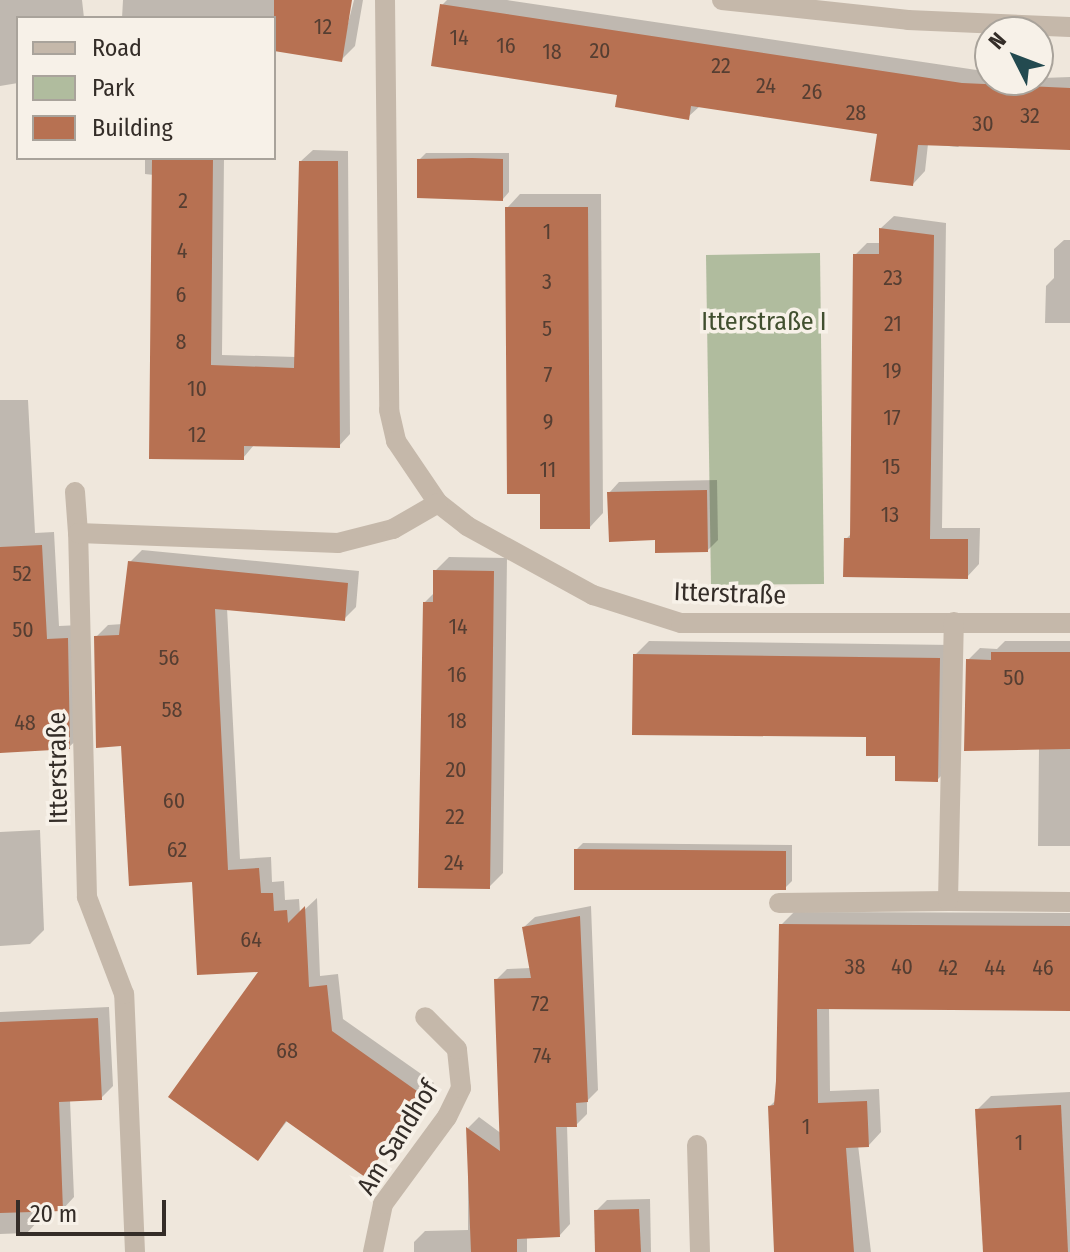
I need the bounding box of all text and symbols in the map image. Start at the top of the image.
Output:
house number: 12 [314,14,332,40]
legend [16,16,276,160]
north arrow [974,16,1054,96]
house number: 14 [449,25,469,51]
text: N [983,27,1012,55]
house number: 16 [496,33,516,59]
text: Road [92,34,142,62]
house number: 20 [589,38,611,64]
house number: 18 [542,39,562,65]
house number: 22 [711,53,731,79]
house number: 24 [756,73,776,99]
text: Park [92,74,135,102]
house number: 26 [802,79,822,105]
house number: 28 [846,100,866,126]
house number: 32 [1020,103,1040,129]
house number: 30 [972,111,994,137]
text: Building [92,114,173,142]
house number: 2 [178,188,188,214]
house number: 1 [543,219,551,245]
house number: 4 [177,238,187,264]
house number: 23 [883,265,903,291]
house number: 3 [542,269,552,295]
house number: 6 [176,282,186,308]
park label: Itterstraße I [701,306,827,338]
house number: 21 [884,311,902,337]
house number: 5 [542,316,552,342]
house number: 8 [176,329,186,355]
house number: 19 [882,358,902,384]
house number: 7 [544,362,552,388]
house number: 10 [187,376,207,402]
house number: 17 [883,405,901,431]
house number: 9 [543,409,553,435]
house number: 12 [188,422,206,448]
house number: 15 [882,454,900,480]
house number: 11 [540,457,556,483]
house number: 13 [881,502,899,528]
house number: 52 [12,561,32,587]
street label: Itterstraße [673,576,787,612]
house number: 14 [448,614,468,640]
house number: 50 [12,617,34,643]
house number: 56 [158,645,180,671]
house number: 16 [447,662,467,688]
house number: 50 [1003,665,1025,691]
house number: 58 [161,697,183,723]
house number: 18 [447,708,467,734]
house number: 48 [14,710,36,736]
street label: Itterstraße [41,712,75,824]
house number: 20 [445,757,467,783]
house number: 60 [163,788,185,814]
house number: 22 [445,804,465,830]
house number: 62 [167,837,187,863]
house number: 24 [444,850,464,876]
house number: 64 [240,927,262,953]
house number: 38 [845,954,865,980]
house number: 40 [891,954,913,980]
house number: 42 [938,955,958,981]
house number: 44 [984,955,1006,981]
house number: 46 [1032,955,1054,981]
house number: 72 [531,991,549,1017]
house number: 68 [276,1038,298,1064]
house number: 74 [533,1043,551,1069]
street label: Am Sandhof [351,1075,445,1201]
house number: 1 [802,1114,810,1140]
house number: 1 [1015,1130,1023,1156]
scale bar [20,1184,170,1234]
text: 20 m [30,1200,77,1228]

